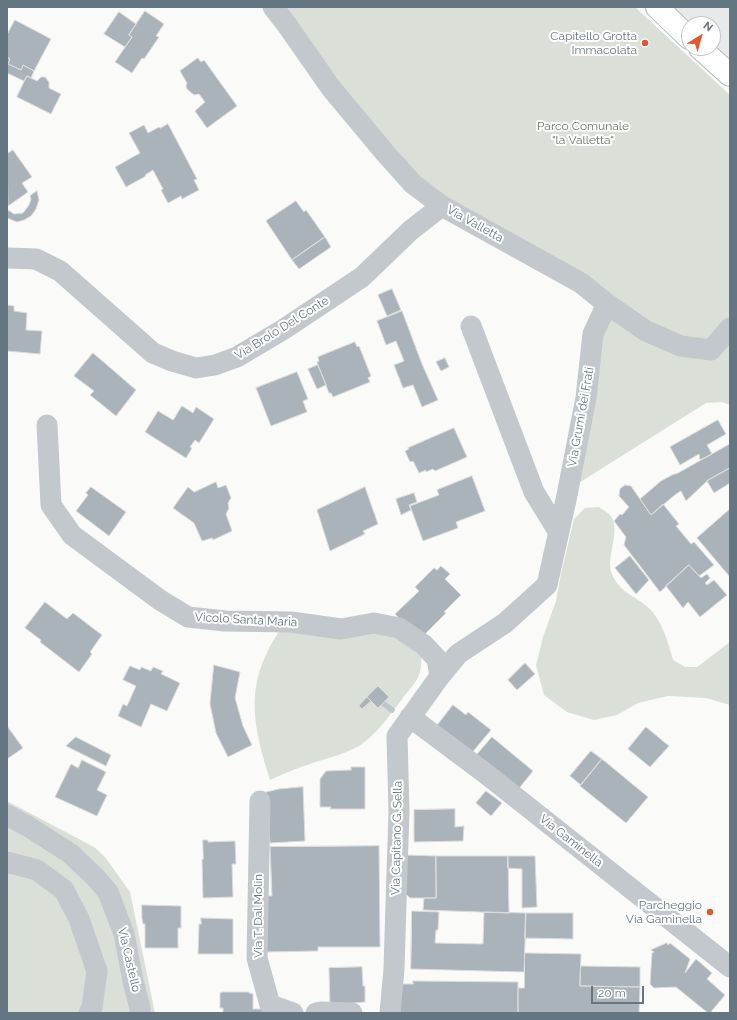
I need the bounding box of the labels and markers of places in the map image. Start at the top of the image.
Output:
place label: Capitello Grotta Immacolata [550,29,637,57]
marker: Capitello Grotta Immacolata [640,38,650,48]
place label: Parcheggio Via Gaminella [626,898,702,926]
marker: Parcheggio Via Gaminella [705,907,715,917]

